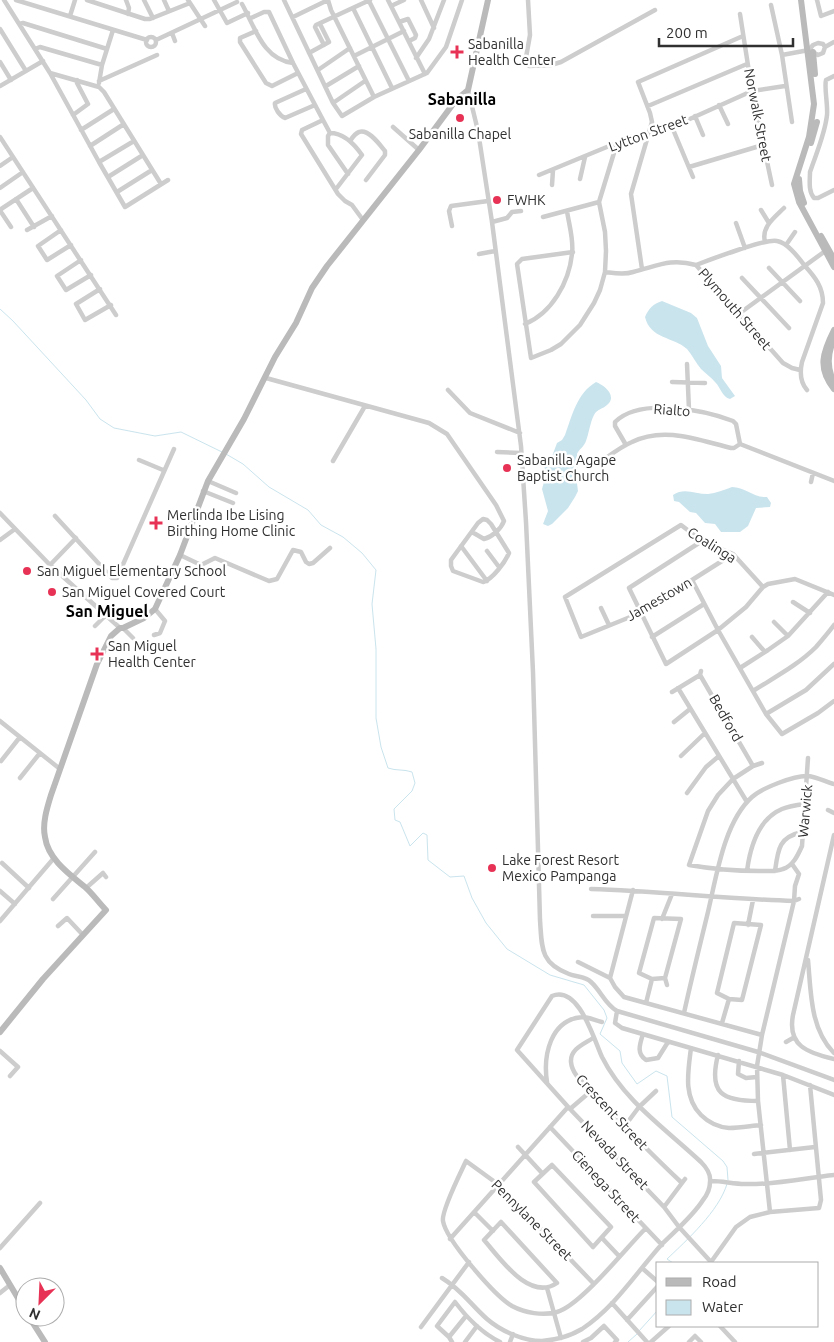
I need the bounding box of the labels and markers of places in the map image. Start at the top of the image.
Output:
place label: Sabanilla Health Center [468,36,557,68]
marker: Sabanilla Health Center [450,45,464,59]
marker: Sabanilla Chapel [454,112,466,124]
place label: Sabanilla Chapel [409,126,512,142]
place label: FWHK [507,192,546,208]
marker: FWHK [491,194,503,206]
place label: Sabanilla Agape Baptist Church [517,452,616,484]
marker: Sabanilla Agape Baptist Church [501,462,513,474]
place label: Merlinda Ibe Lising Birthing Home Clinic [167,507,296,539]
marker: Merlinda Ibe Lising Birthing Home Clinic [149,516,163,530]
place label: San Miguel Elementary School [37,563,226,579]
marker: San Miguel Elementary School [21,565,33,577]
place label: San Miguel Covered Court [62,584,226,600]
marker: San Miguel Covered Court [46,586,58,598]
place label: San Miguel Health Center [108,638,197,670]
marker: San Miguel Health Center [90,647,104,661]
place label: Lake Forest Resort Mexico Pampanga [502,852,619,884]
marker: Lake Forest Resort Mexico Pampanga [486,862,498,874]

